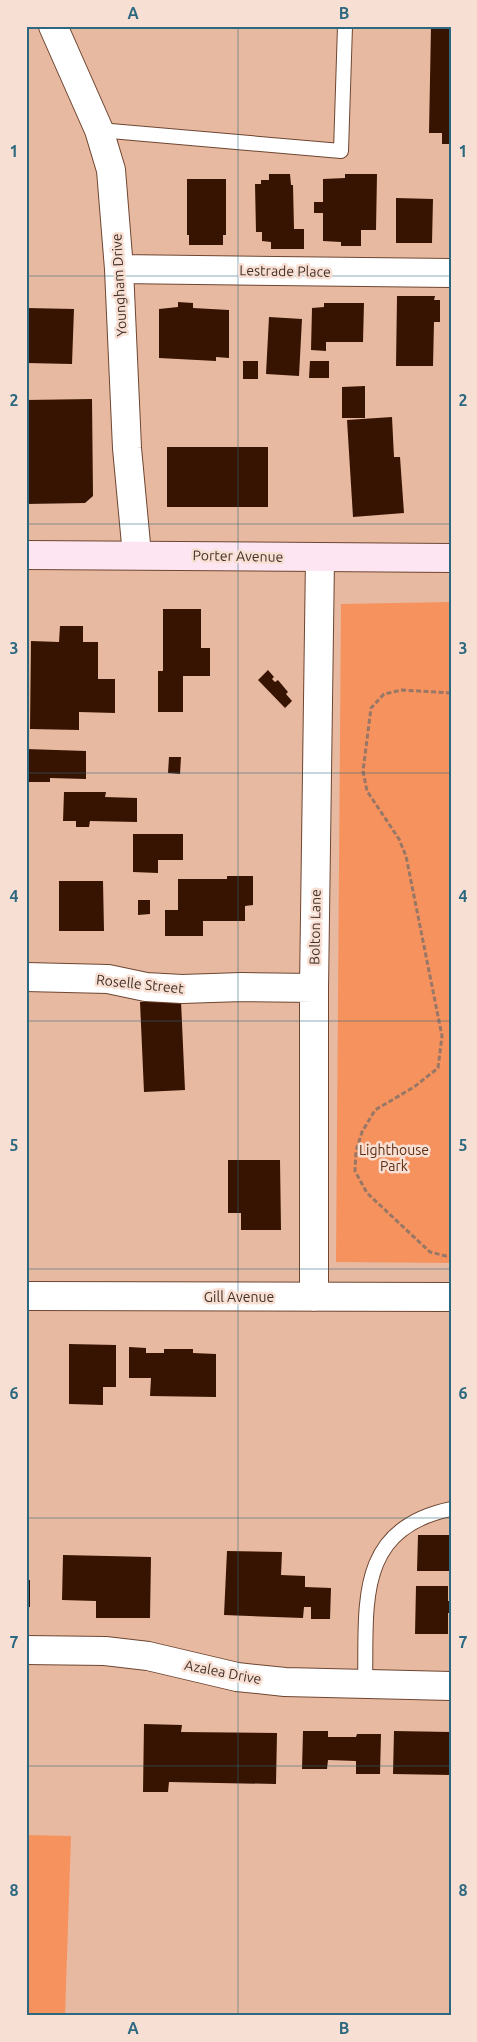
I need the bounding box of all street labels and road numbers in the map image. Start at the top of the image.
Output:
street label: Youngham Drive [108,233,130,337]
street label: Lestrade Place [239,262,331,280]
street label: Porter Avenue [193,547,283,565]
street label: Bolton Lane [306,889,324,965]
street label: Roselle Street [95,971,185,997]
street label: Gill Avenue [204,1289,274,1305]
street label: Azalea Drive [183,1657,263,1687]

